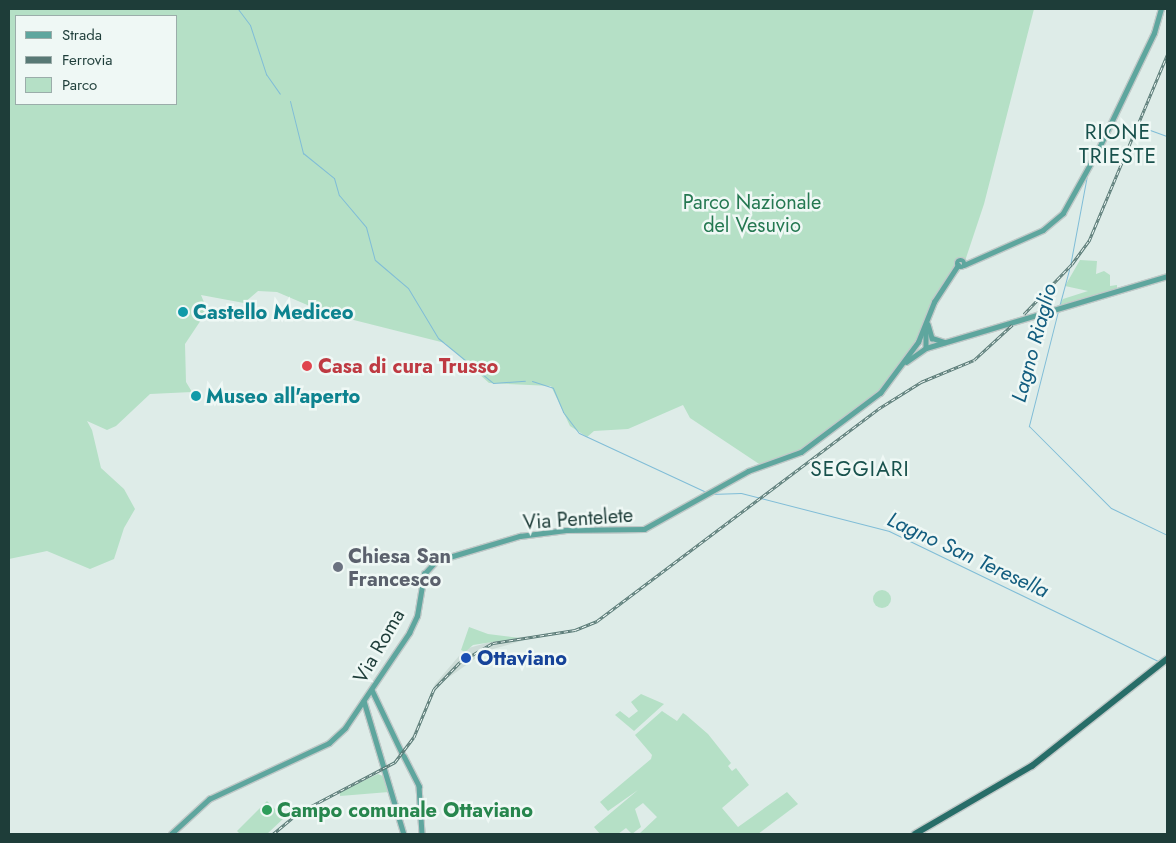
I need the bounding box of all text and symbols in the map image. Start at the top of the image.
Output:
legend [15,15,178,105]
text: Strada [62,24,102,46]
text: Ferrovia [62,49,113,71]
text: Parco [62,74,97,96]
district label: RIONE TRIESTE [1078,119,1158,169]
park label: Parco Nazionale del Vesuvio [683,190,821,237]
water label: Lagno Riaglio [1006,281,1062,405]
place label: Castello Mediceo [193,300,354,324]
marker: Castello Mediceo [177,306,189,318]
place label: Casa di cura Trusso [318,354,498,378]
marker: Casa di cura Trusso [300,359,314,373]
place label: Museo all'aperto [206,384,360,408]
marker: Museo all'aperto [190,390,202,402]
district label: SEGGIARI [809,456,911,482]
street label: Via Pentelete [522,503,634,535]
water label: Lagno San Teresella [883,507,1053,603]
place label: Chiesa San Francesco [348,544,451,591]
marker: Chiesa San Francesco [332,561,344,573]
street label: Via Roma [348,605,410,687]
place label: Ottaviano [477,646,567,670]
marker: Ottaviano [459,651,473,665]
place label: Campo comunale Ottaviano [277,798,533,822]
marker: Campo comunale Ottaviano [261,804,273,816]

